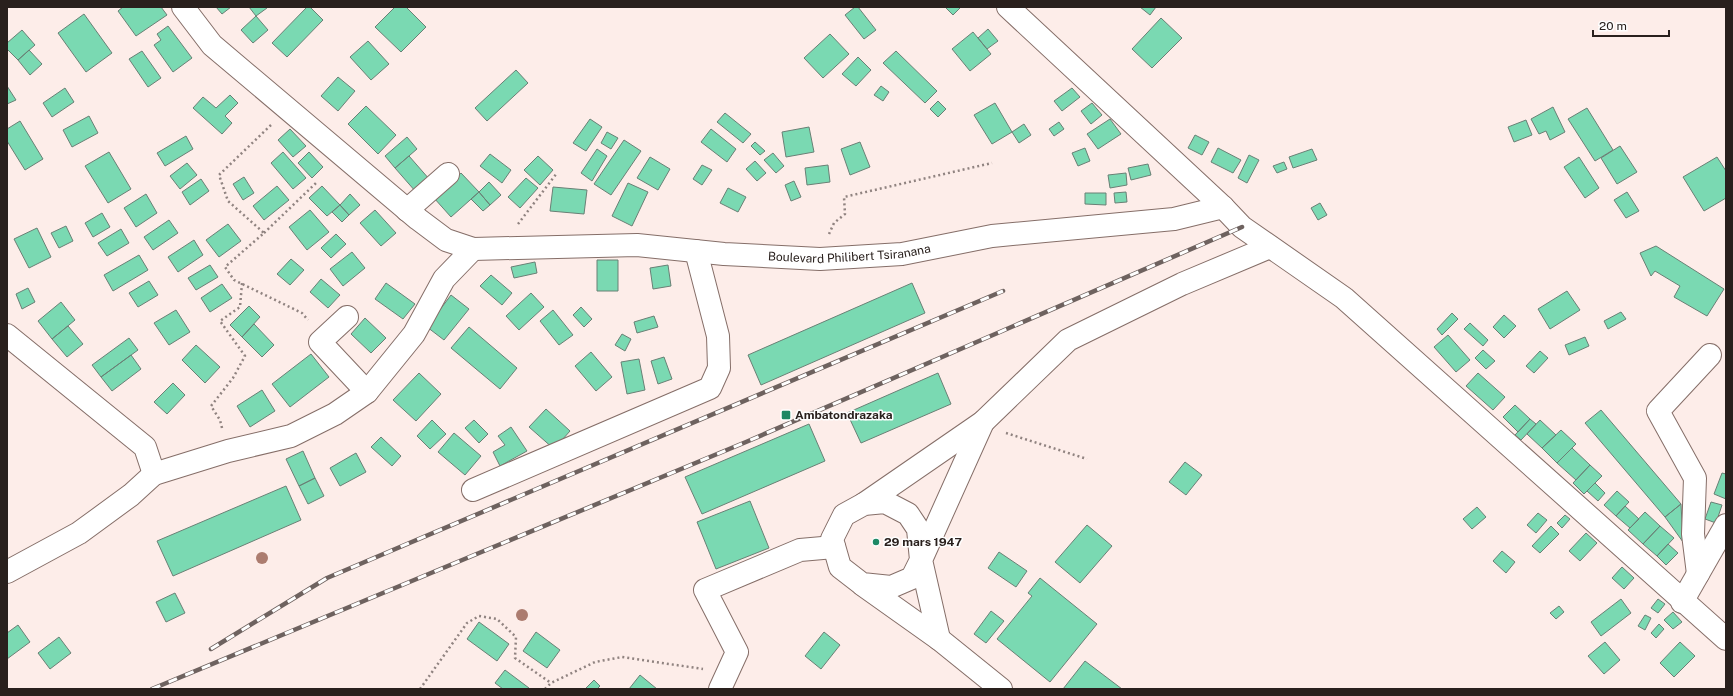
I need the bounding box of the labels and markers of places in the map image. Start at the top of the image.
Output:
place label: Ambatondrazaka [795,408,893,422]
marker: Ambatondrazaka [780,409,792,421]
place label: 29 mars 1947 [884,535,962,549]
marker: 29 mars 1947 [871,537,881,547]

